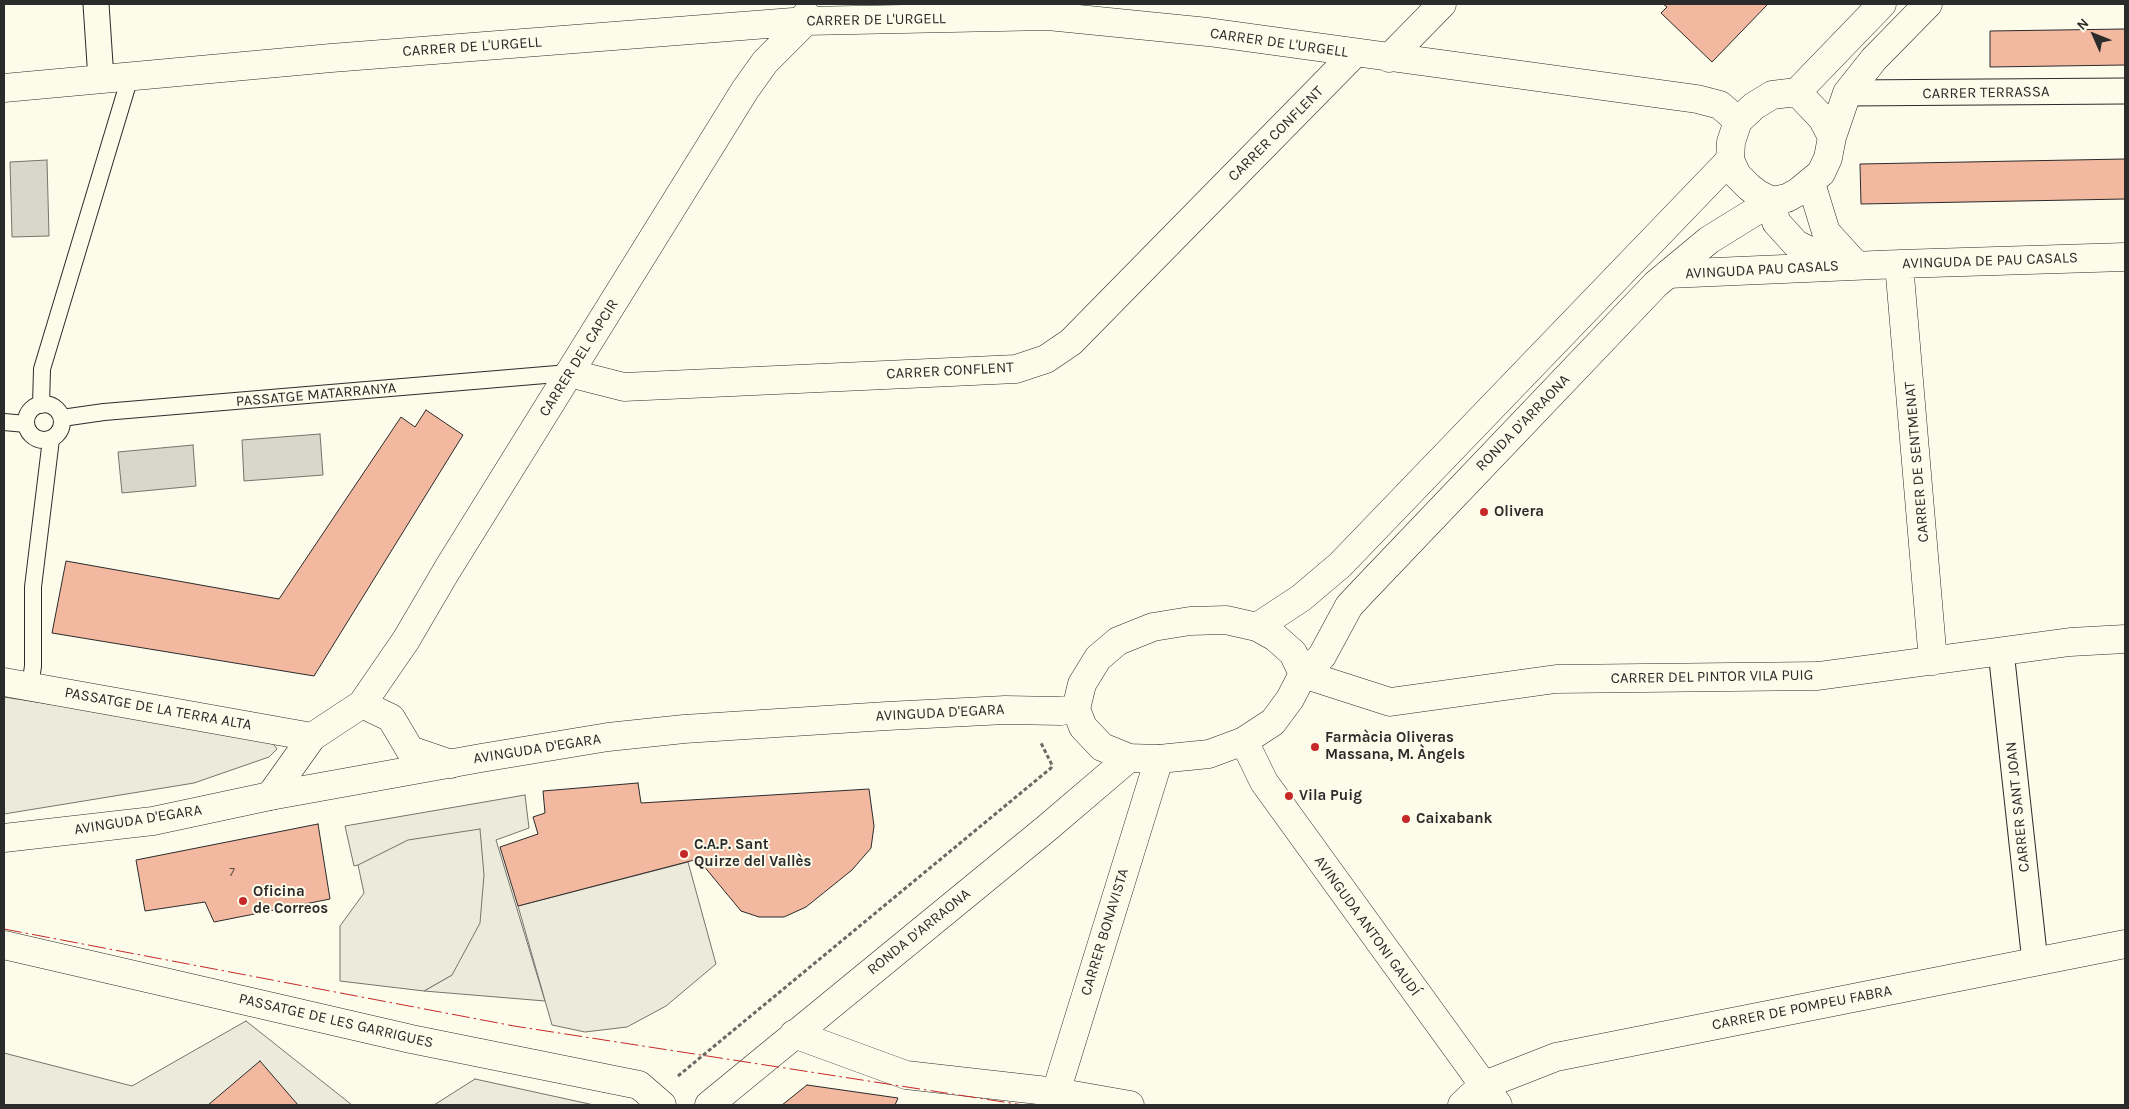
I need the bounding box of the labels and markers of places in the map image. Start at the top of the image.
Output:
place label: Olivera [1494,503,1544,521]
marker: Olivera [1478,506,1490,518]
place label: Farmàcia Oliveras Massana, M. Àngels [1325,729,1465,764]
marker: Farmàcia Oliveras Massana, M. Àngels [1309,741,1321,753]
place label: Vila Puig [1299,787,1362,805]
marker: Vila Puig [1283,790,1295,802]
place label: Caixabank [1416,810,1492,828]
marker: Caixabank [1400,813,1412,825]
place label: C.A.P. Sant Quirze del Vallès [694,836,811,871]
marker: C.A.P. Sant Quirze del Vallès [678,848,690,860]
place label: Oficina de Correos [253,883,328,918]
marker: Oficina de Correos [237,895,249,907]

